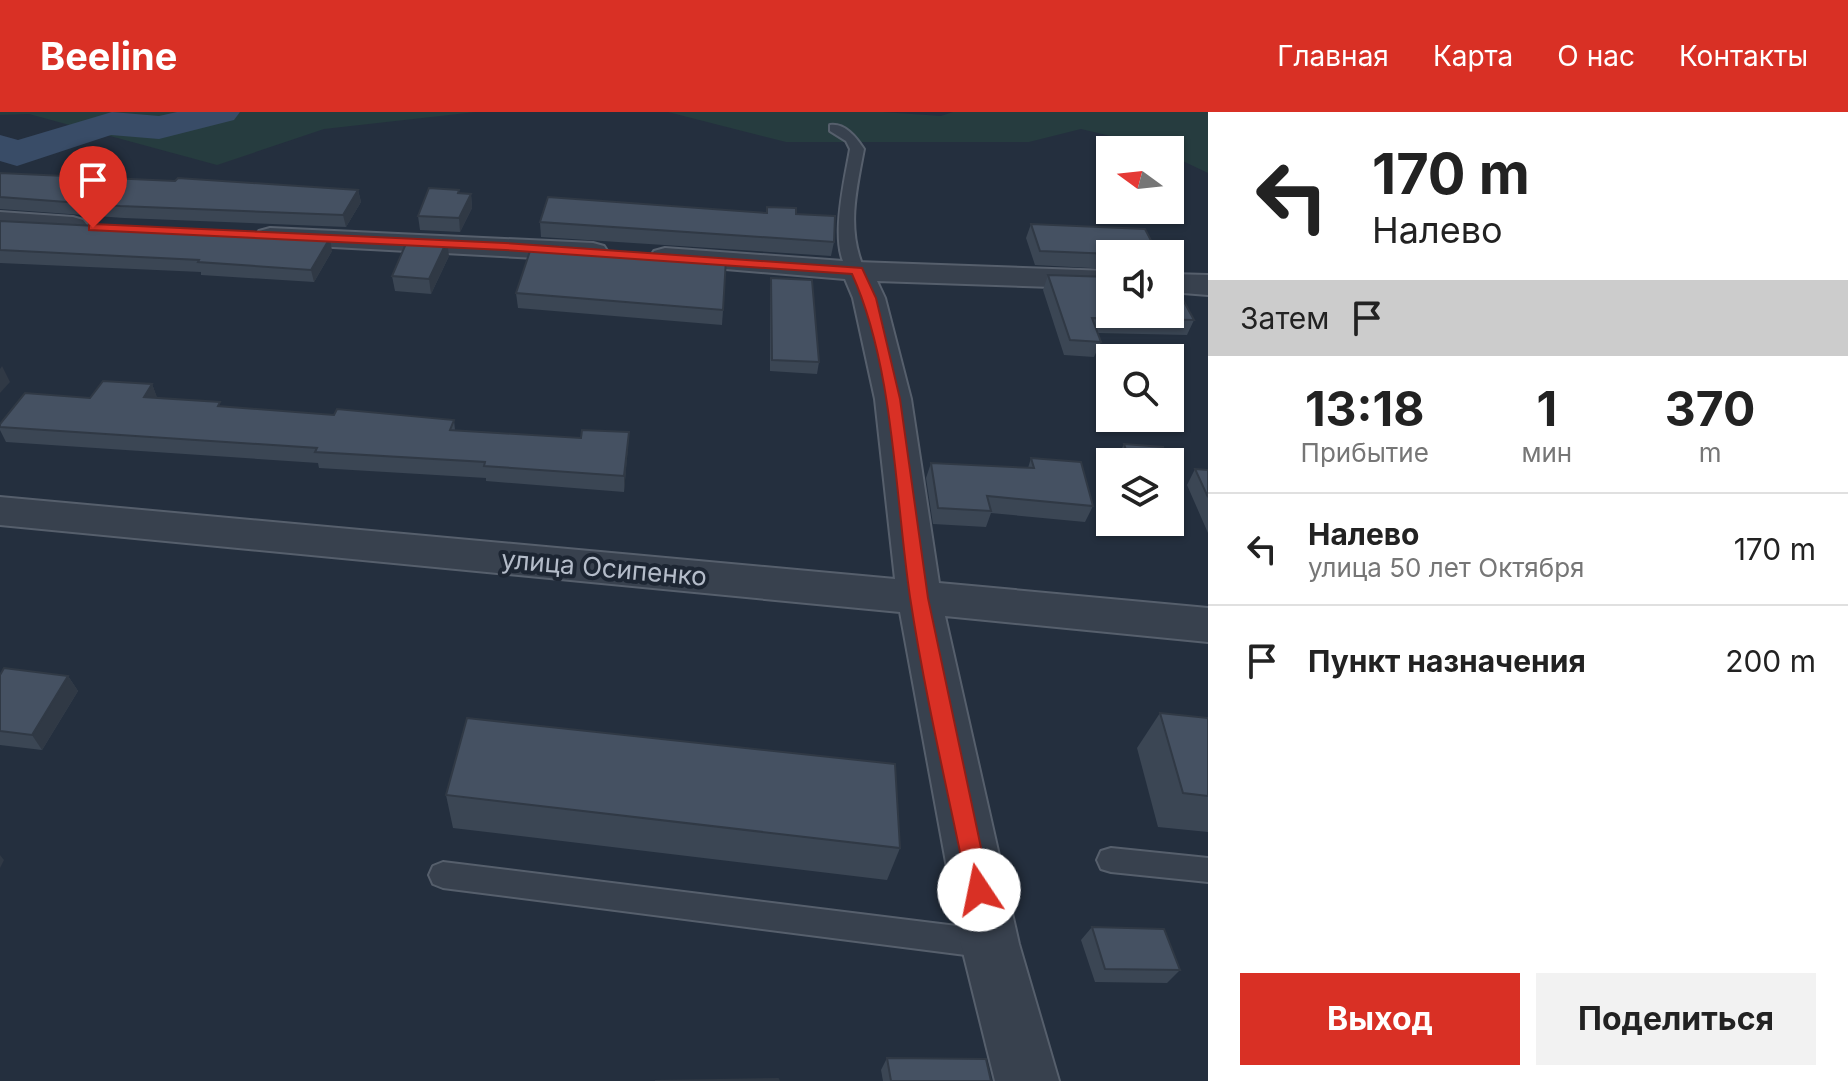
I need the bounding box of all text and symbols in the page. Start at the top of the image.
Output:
text: Beeline [40,33,177,79]
text: Главная [1277,39,1389,73]
text: Карта [1433,39,1513,73]
text: О нас [1557,39,1635,73]
text: Контакты [1679,39,1808,73]
north arrow [1096,136,1184,224]
map controls [1096,136,1184,536]
text: 170 m [1372,140,1530,208]
icon: left [1240,144,1344,248]
pin [59,146,127,228]
icon: arrive [71,158,115,202]
text: Налево [1372,208,1503,252]
button: sound [1096,240,1184,328]
icon: arrive [1345,296,1389,340]
text: Затем [1240,300,1329,336]
button: search [1096,344,1184,432]
text: 13:18 [1305,379,1425,438]
text: 1 [1536,379,1557,438]
text: 370 [1665,379,1755,438]
text: Прибытие [1301,437,1429,468]
text: мин [1521,437,1572,468]
text: m [1699,437,1721,468]
button: layers [1096,448,1184,536]
text: Налево [1308,516,1420,552]
icon: left [1240,527,1284,571]
text: 170 m [1734,531,1816,567]
street label: улица Осипенко [500,543,708,592]
text: улица 50 лет Октября [1308,552,1584,583]
icon: arrive [1240,639,1284,683]
text: Пункт назначения [1308,643,1586,679]
text: 200 m [1725,643,1816,679]
position arrow [937,848,1021,932]
button: Выход [1240,973,1520,1065]
button: Поделиться [1536,973,1816,1065]

